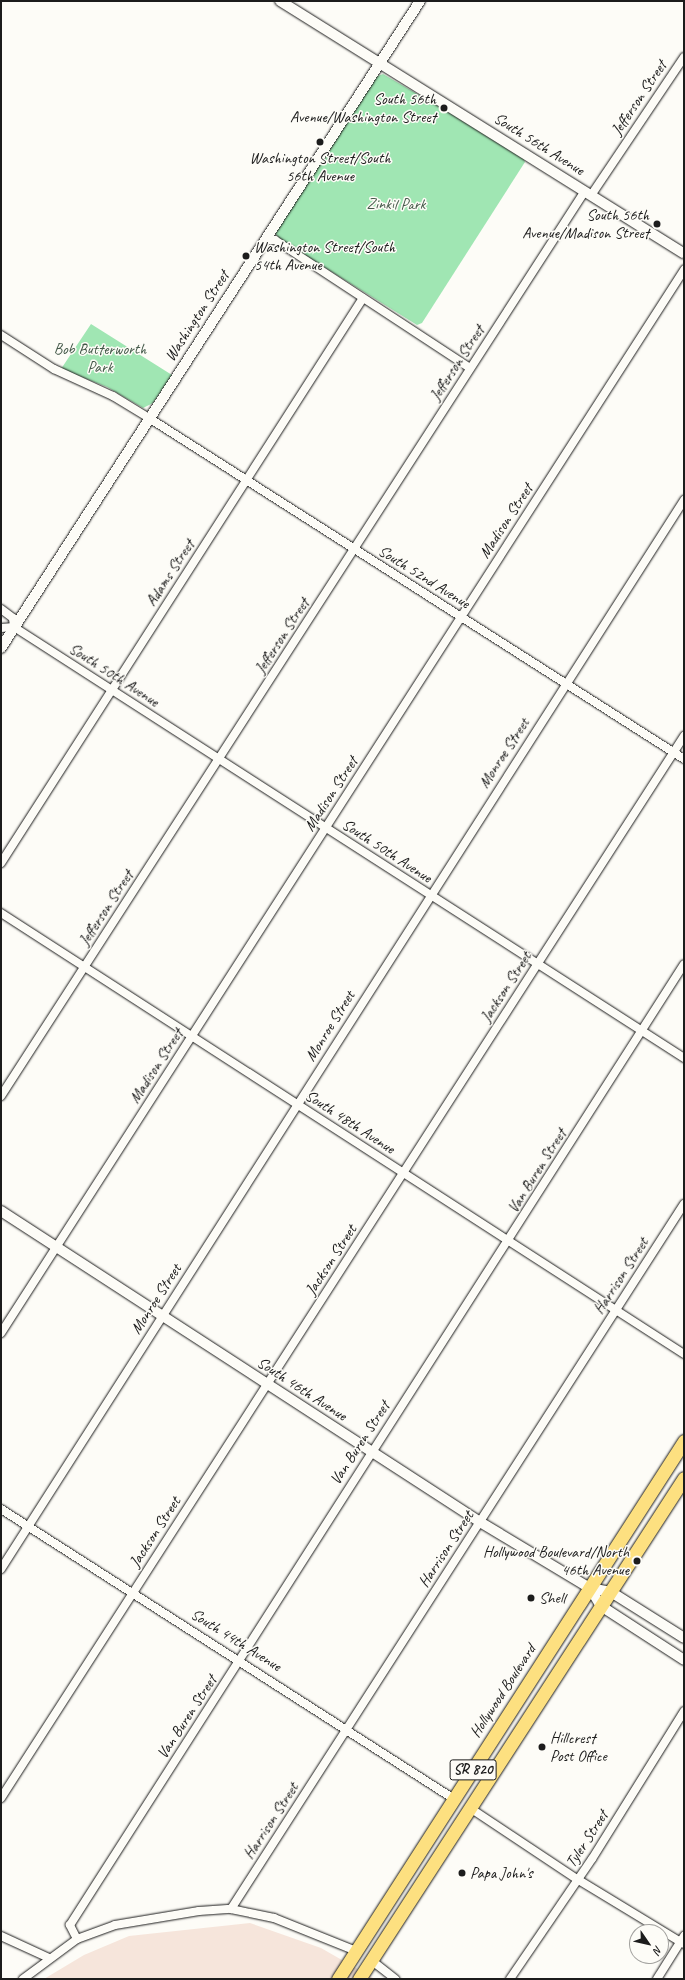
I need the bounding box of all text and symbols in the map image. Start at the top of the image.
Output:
street label: Jefferson Street [607,57,671,139]
place label: South 56th Avenue/Washington Street [290,89,436,127]
marker: South 56th Avenue/Washington Street [439,103,449,113]
street label: South 56th Avenue [490,109,588,179]
marker: Washington Street/South 56th Avenue [315,137,325,147]
place label: Washington Street/South 56th Avenue [250,148,390,186]
park label: Zinkil Park [366,194,426,214]
place label: South 56th Avenue/Madison Street [522,205,649,243]
marker: South 56th Avenue/Madison Street [652,219,662,229]
place label: Washington Street/South 54th Avenue [254,237,395,275]
marker: Washington Street/South 54th Avenue [241,251,251,261]
street label: Washington Street [161,267,233,365]
street label: Jefferson Street [426,322,488,404]
park label: Bob Butterworth Park [54,339,146,377]
street label: Madison Street [475,480,537,562]
street label: Adams Street [141,536,199,610]
street label: South 52nd Avenue [375,541,473,613]
street label: Jefferson Street [251,595,313,677]
street label: South 50th Avenue [65,639,163,711]
street label: Monroe Street [474,714,534,792]
street label: Madison Street [300,753,362,835]
street label: South 50th Avenue [338,815,436,887]
street label: Jefferson Street [75,867,137,949]
street label: Jackson Street [476,948,536,1026]
street label: Monroe Street [301,987,359,1065]
street label: Madison Street [125,1025,187,1107]
street label: South 48th Avenue [301,1086,399,1158]
street label: Van Buren Street [503,1125,571,1217]
street label: Jackson Street [301,1221,361,1299]
street label: Harrison Street [589,1234,653,1318]
street label: Monroe Street [126,1260,186,1338]
street label: South 46th Avenue [253,1353,351,1425]
street label: Van Buren Street [326,1397,394,1489]
street label: Jackson Street [125,1493,185,1571]
street label: Harrison Street [414,1507,478,1591]
place label: Hollywood Boulevard/North 46th Avenue [483,1542,629,1580]
marker: Hollywood Boulevard/North 46th Avenue [632,1556,642,1566]
place label: Shell [539,1588,565,1608]
marker: Shell [526,1593,536,1603]
street label: South 44th Avenue [187,1605,285,1675]
street label: Hollywood Boulevard [466,1641,540,1741]
street label: Van Buren Street [153,1671,221,1763]
place label: Hillcrest Post Office [550,1728,606,1766]
marker: Hillcrest Post Office [537,1742,547,1752]
road number: SR 820 [449,1757,497,1783]
street label: Harrison Street [239,1779,303,1863]
street label: Tyler Street [561,1807,613,1871]
place label: Papa John's [470,1863,532,1883]
marker: Papa John's [457,1868,467,1878]
north arrow [629,1924,669,1964]
text: N [650,1943,666,1957]

